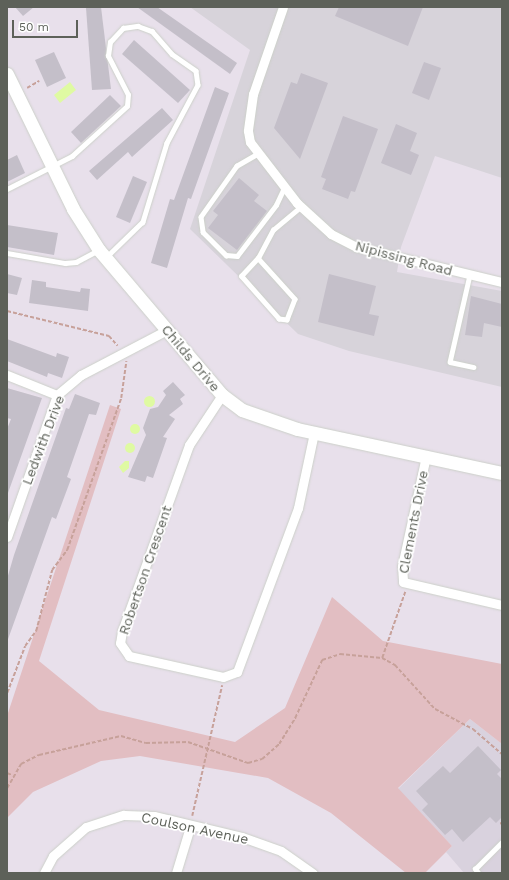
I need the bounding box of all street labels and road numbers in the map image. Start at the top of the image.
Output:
street label: Nipissing Road [354,237,454,279]
street label: Childs Drive [158,321,224,395]
street label: Ledwith Drive [18,393,68,487]
street label: Clements Drive [395,469,431,575]
street label: Robertson Crescent [115,503,175,637]
street label: Coulson Avenue [140,808,250,848]

